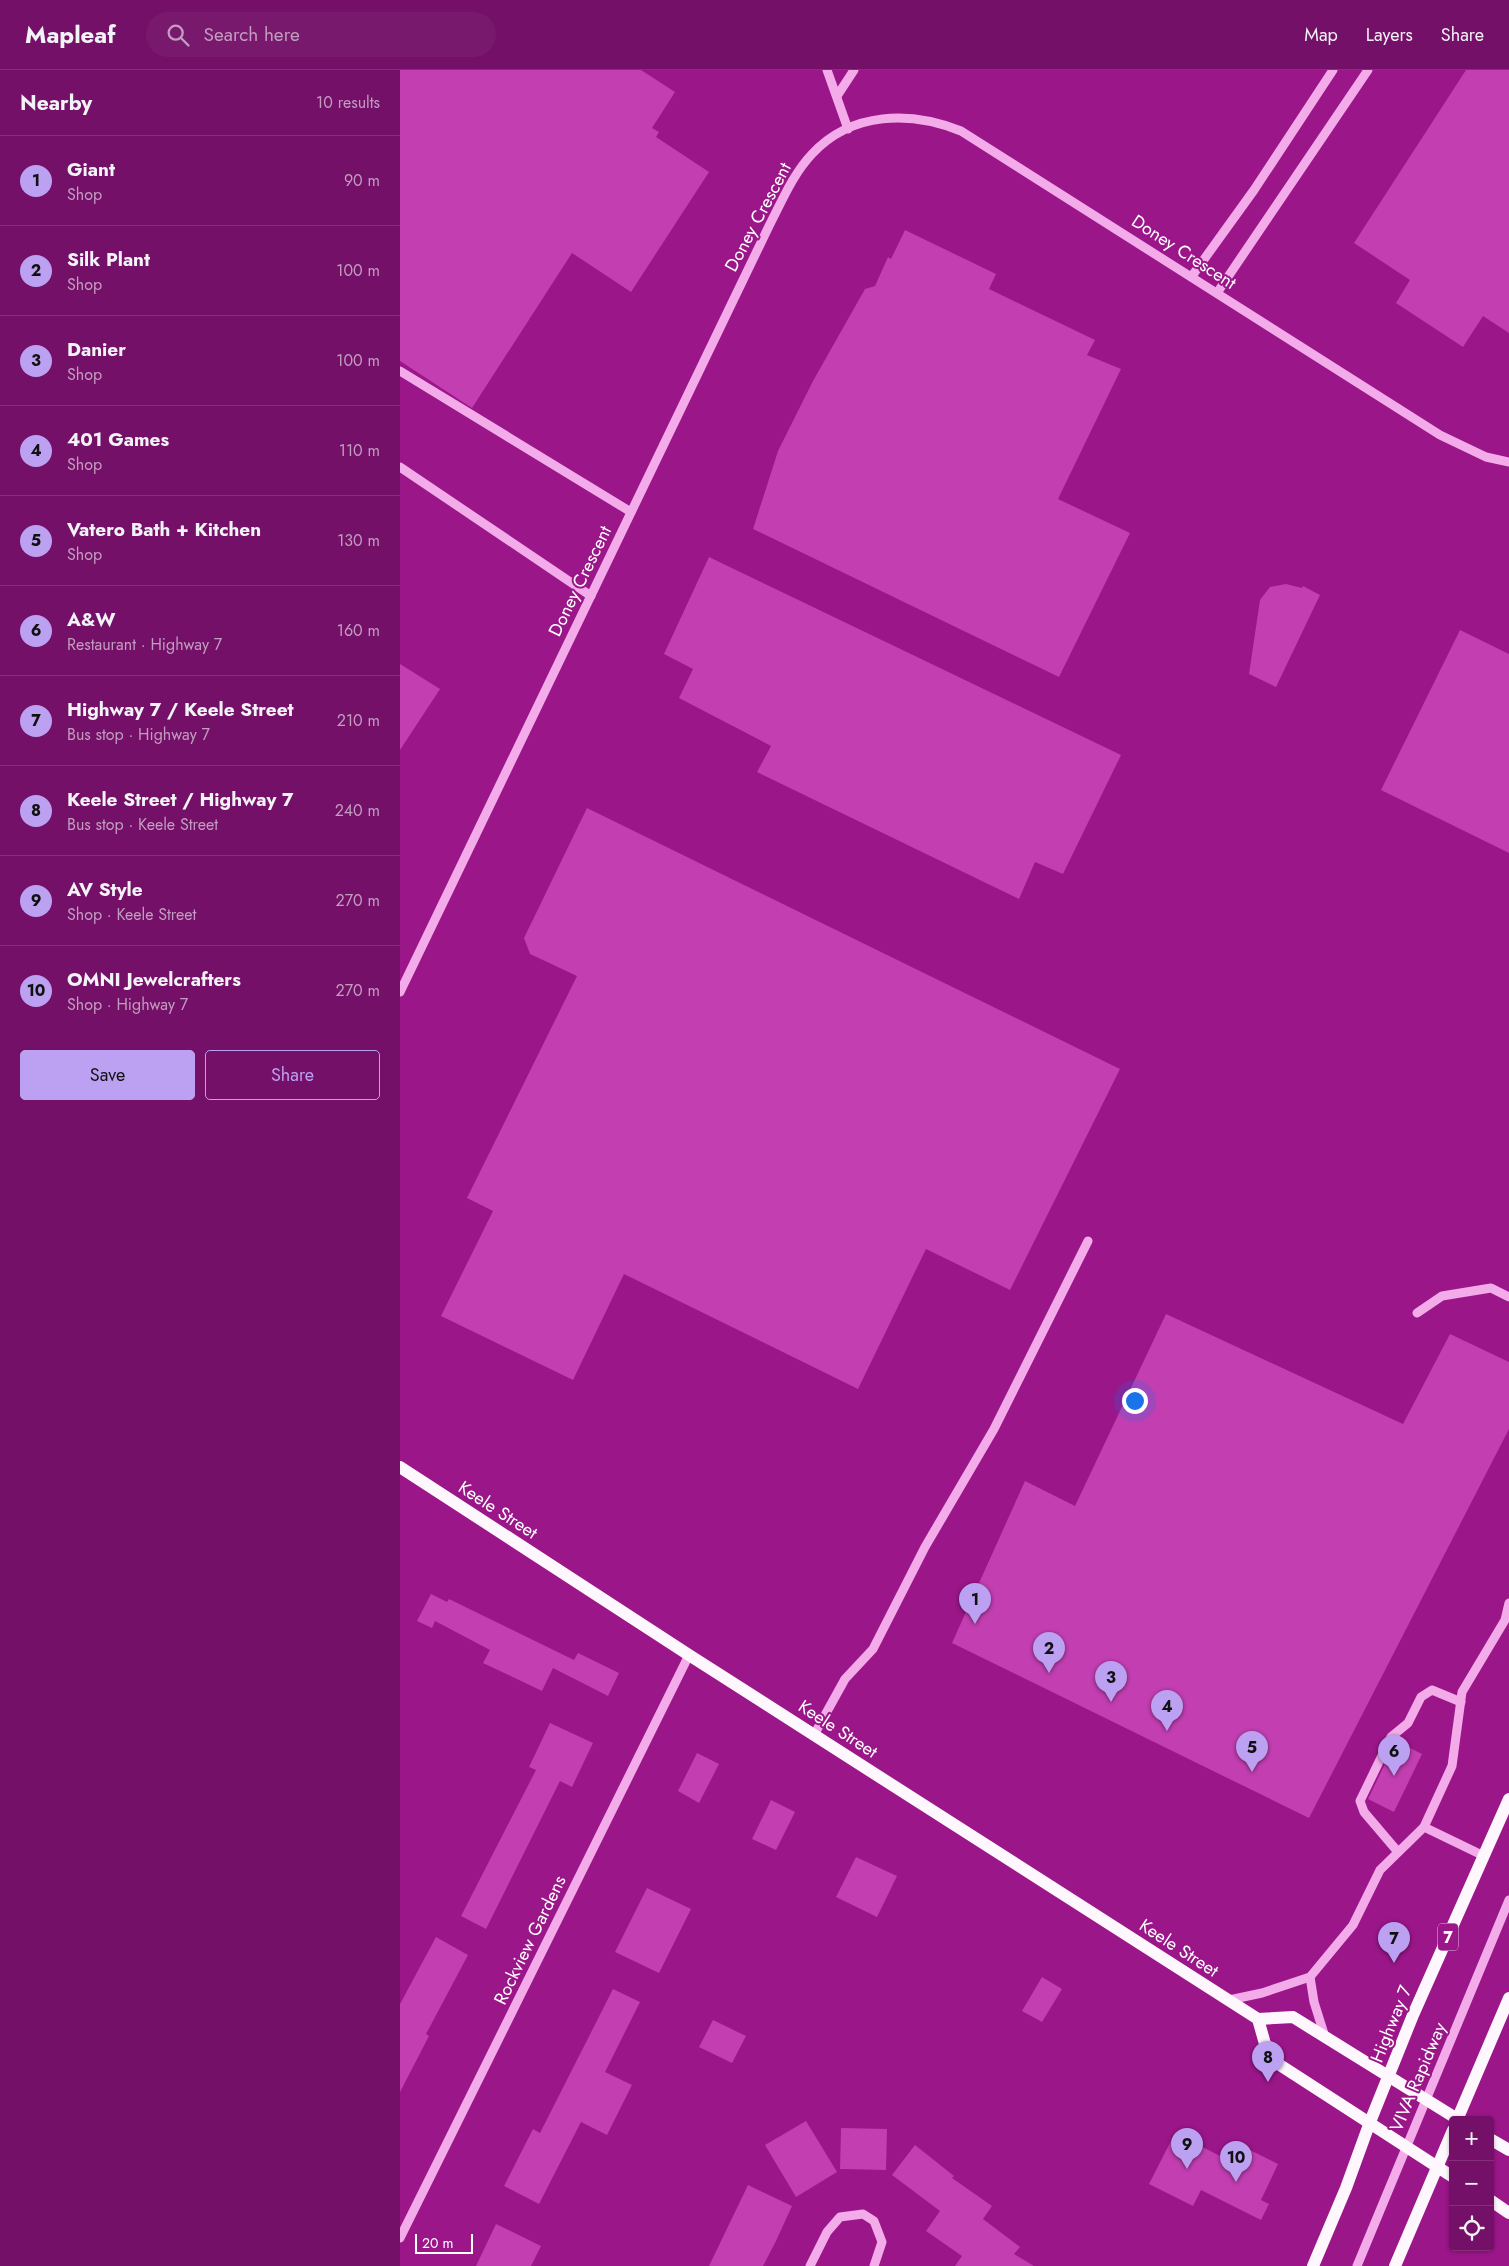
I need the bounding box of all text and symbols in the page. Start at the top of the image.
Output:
search box [146,12,496,57]
text: Mapleaf [25,17,116,52]
icon: search [164,21,192,49]
text: Search here [204,21,300,48]
text: Map [1304,22,1338,48]
text: Layers [1366,22,1413,48]
text: Share [1441,22,1484,48]
text: Nearby [20,88,92,118]
text: 10 results [316,91,380,114]
text: Giant [67,156,115,183]
street label: Doney Crescent [718,157,798,276]
text: 1 [32,169,40,192]
text: 90 m [344,169,380,192]
text: Shop [67,183,102,206]
street label: Doney Crescent [1126,208,1242,296]
text: Silk Plant [67,246,150,273]
text: 2 [31,259,41,282]
text: 100 m [336,259,380,282]
text: Shop [67,273,102,296]
text: Danier [67,336,126,363]
text: 3 [31,349,41,372]
text: 100 m [336,349,380,372]
text: Shop [67,363,102,386]
text: 401 Games [67,426,169,453]
text: 4 [30,439,42,462]
text: 110 m [339,439,380,462]
text: Shop [67,453,102,476]
text: Vatero Bath + Kitchen [67,516,261,543]
street label: Doney Crescent [542,521,618,641]
text: 5 [31,529,41,552]
text: 130 m [337,529,380,552]
text: Shop [67,543,102,566]
text: A&W [67,606,116,633]
text: 6 [31,619,41,642]
text: 160 m [337,619,380,642]
text: Restaurant · Highway 7 [67,633,222,656]
text: Highway 7 / Keele Street [67,696,294,723]
text: 7 [31,709,41,732]
text: 210 m [337,709,380,732]
text: Bus stop · Highway 7 [67,723,210,746]
text: Keele Street / Highway 7 [67,786,294,813]
text: 8 [31,799,41,822]
text: 240 m [335,799,380,822]
text: Bus stop · Keele Street [67,813,218,836]
text: AV Style [67,876,143,903]
text: 9 [31,889,41,912]
text: 270 m [336,889,380,912]
text: Shop · Keele Street [67,903,196,926]
text: OMNI Jewelcrafters [67,966,241,993]
text: 10 [27,979,45,1002]
text: 270 m [336,979,380,1002]
text: Shop · Highway 7 [67,993,188,1016]
button: Save [20,1050,195,1100]
button: Share [205,1050,380,1100]
your location [1122,1388,1148,1414]
street label: Keele Street [453,1475,543,1546]
pin: 1 [959,1583,991,1624]
pin: 2 [1033,1632,1065,1673]
pin: 3 [1095,1661,1127,1702]
pin: 4 [1151,1690,1183,1731]
street label: Keele Street [793,1694,883,1765]
pin: 5 [1236,1731,1268,1772]
pin: 6 [1378,1735,1410,1776]
street label: Rockview Gardens [487,1871,573,2009]
street label: Keele Street [1134,1913,1224,1984]
pin: 7 [1378,1922,1410,1963]
road number: 7 [1438,1924,1458,1950]
street label: Highway 7 [1364,1981,1418,2066]
street label: VIVA Rapidway [1383,2018,1453,2136]
pin: 8 [1252,2041,1284,2082]
map controls [1449,2116,1494,2251]
button: + [1449,2116,1494,2161]
pin: 9 [1171,2128,1203,2169]
pin: 10 [1220,2141,1252,2182]
button: − [1449,2161,1494,2206]
button: locate [1449,2206,1494,2251]
scale bar [415,2231,472,2254]
text: 20 m [422,2233,454,2253]

